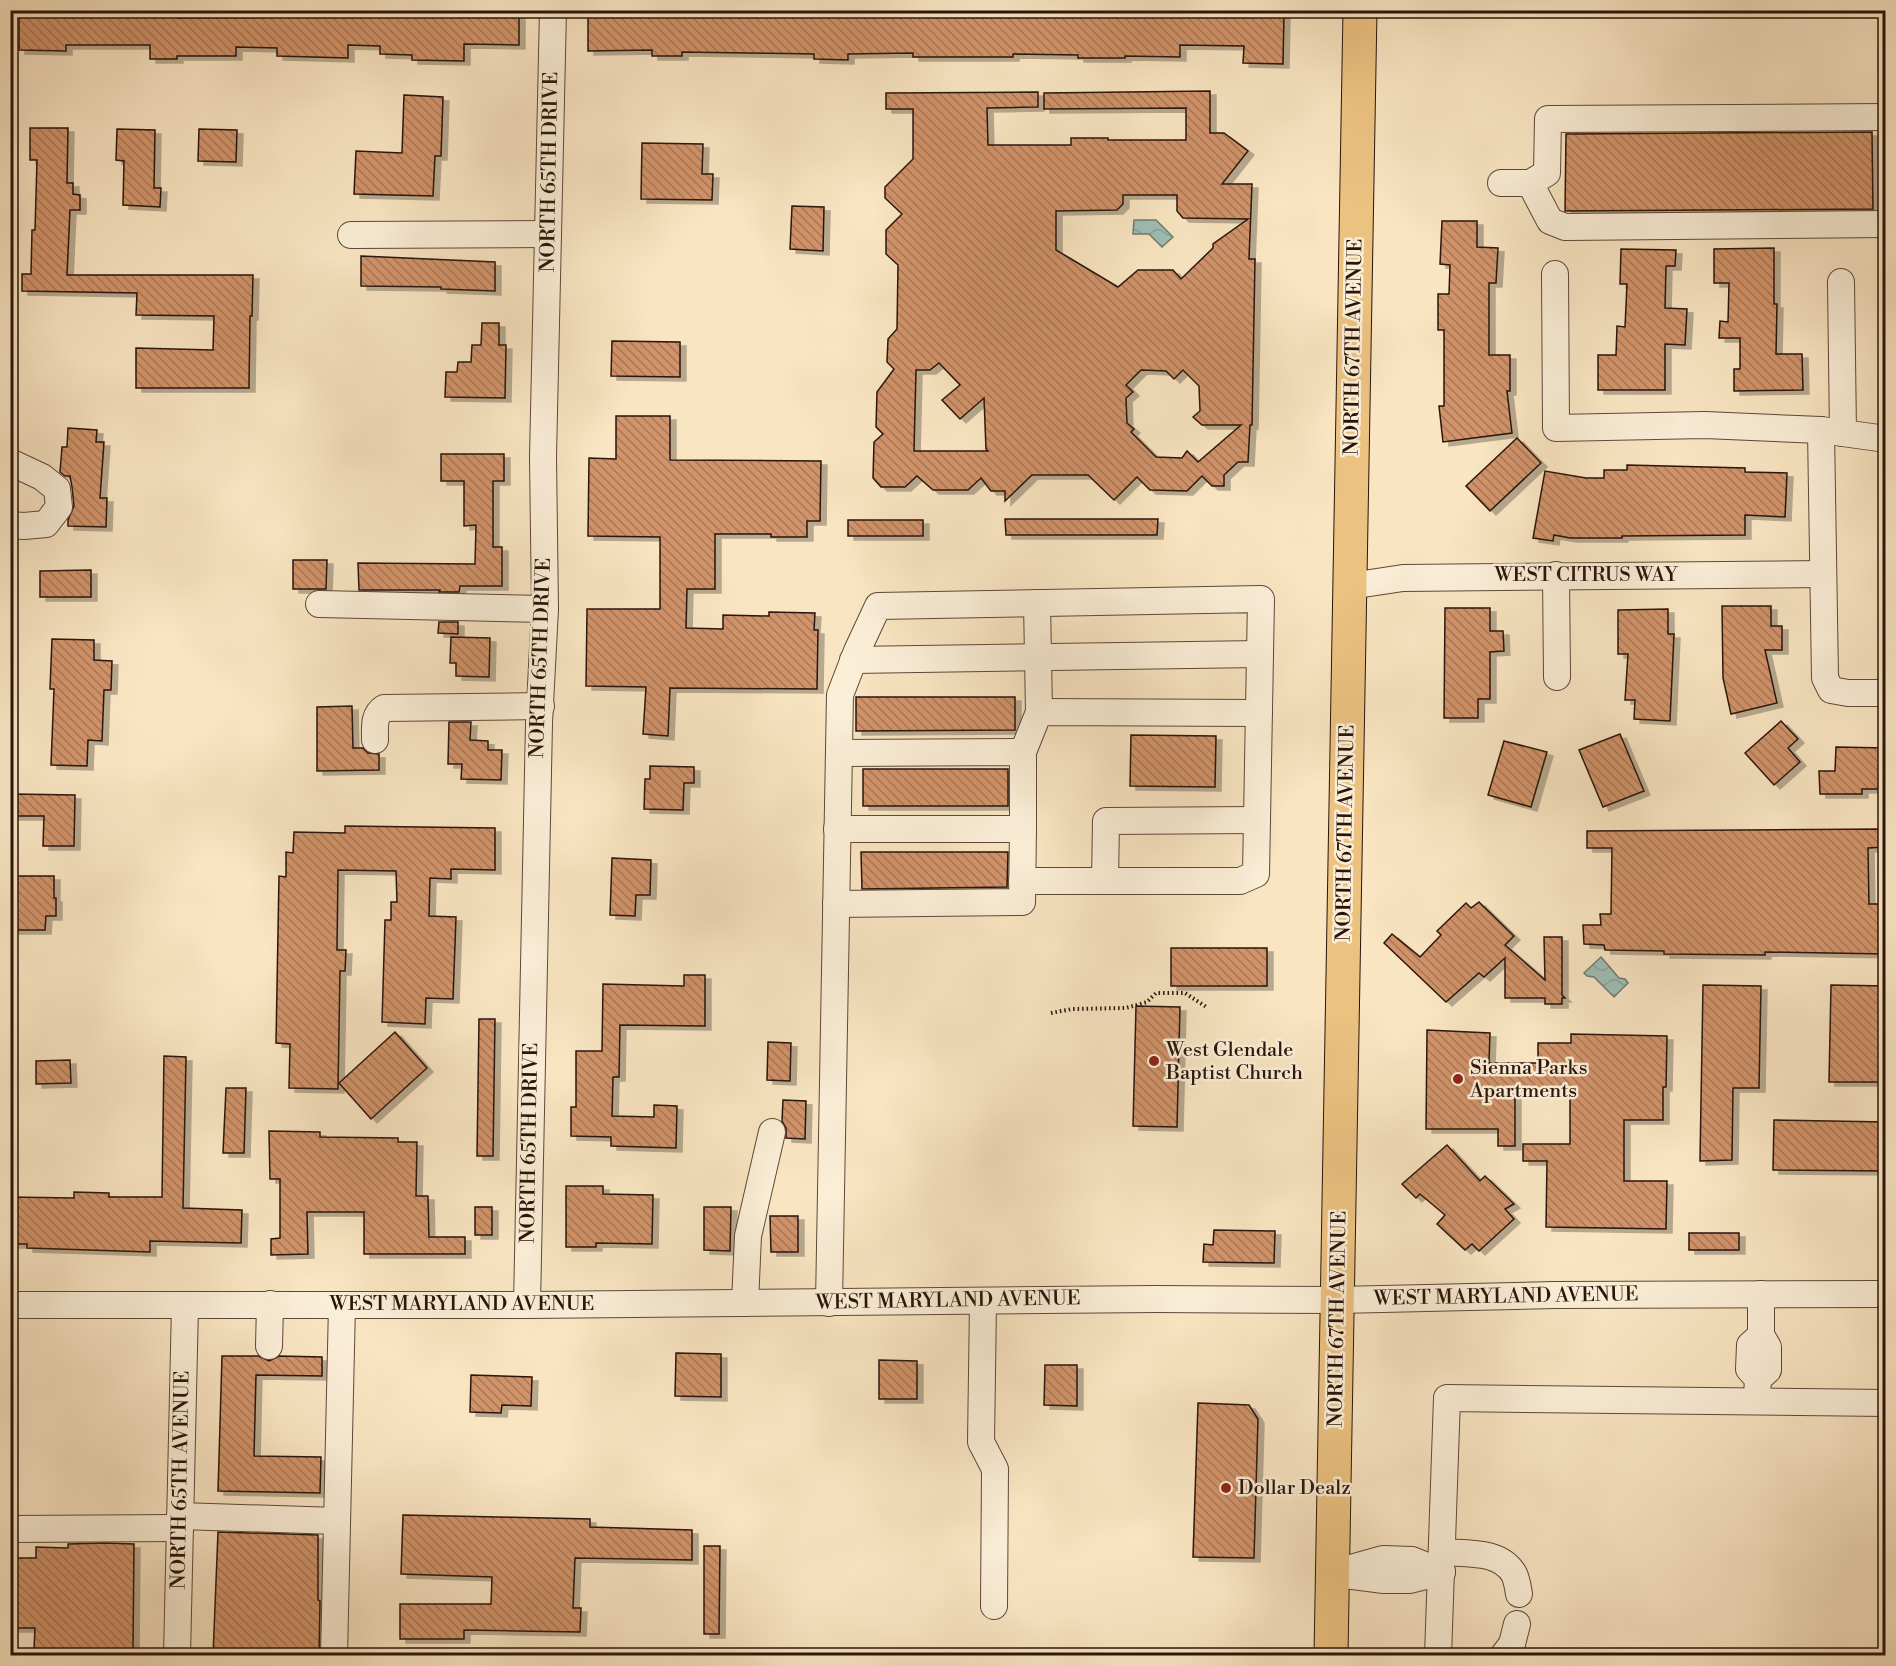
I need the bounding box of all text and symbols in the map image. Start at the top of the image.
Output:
street label: NORTH 65TH DRIVE [536,71,564,273]
street label: NORTH 67TH AVENUE [1340,238,1368,456]
street label: NORTH 65TH DRIVE [525,557,557,759]
street label: WEST CITRUS WAY [1493,563,1678,588]
street label: NORTH 67TH AVENUE [1332,724,1360,942]
place label: West Glendale Baptist Church [1165,1038,1303,1086]
street label: NORTH 65TH DRIVE [516,1042,544,1244]
marker: West Glendale Baptist Church [1147,1054,1161,1068]
place label: Sienna Parks Apartments [1469,1056,1587,1104]
marker: Sienna Parks Apartments [1451,1072,1465,1086]
street label: NORTH 67TH AVENUE [1324,1210,1352,1428]
street label: WEST MARYLAND AVENUE [1372,1282,1639,1312]
street label: WEST MARYLAND AVENUE [814,1286,1081,1316]
street label: WEST MARYLAND AVENUE [329,1292,594,1317]
street label: NORTH 65TH AVENUE [167,1370,195,1590]
place label: Dollar Dealz [1238,1476,1351,1501]
marker: Dollar Dealz [1219,1481,1233,1495]

